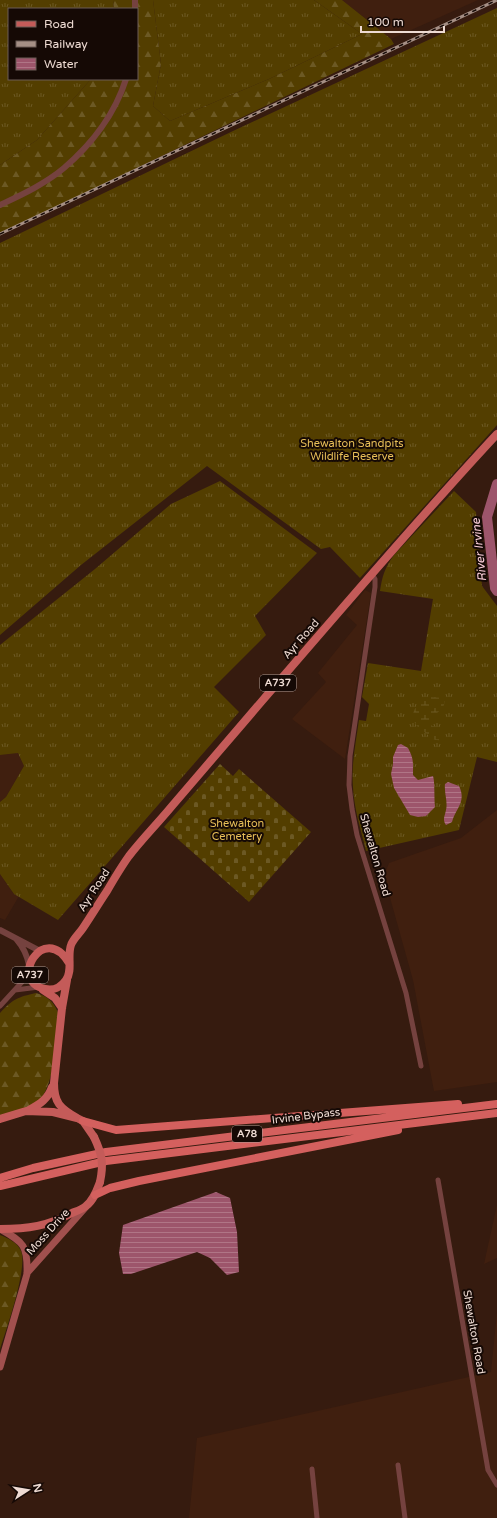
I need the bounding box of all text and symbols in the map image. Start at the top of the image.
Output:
legend [8,8,138,80]
scale bar [361,8,444,34]
text: 100 m [367,15,404,29]
text: Road [44,17,74,31]
text: Railway [44,37,88,51]
text: Water [44,57,79,71]
park label: Shewalton Sandpits Wildlife Reserve [300,437,404,463]
water label: River Irvine [469,516,489,582]
street label: Ayr Road [280,616,322,662]
road number: A737 [260,675,296,691]
street label: Shewalton Road [357,812,393,898]
park label: Shewalton Cemetery [210,817,264,843]
street label: Ayr Road [75,866,113,914]
road number: A737 [12,967,48,983]
street label: Irvine Bypass [271,1105,341,1127]
road number: A78 [232,1126,262,1142]
street label: Moss Drive [24,1206,72,1258]
street label: Shewalton Road [460,1289,488,1375]
north arrow [8,1470,48,1510]
text: N [30,1482,45,1494]

